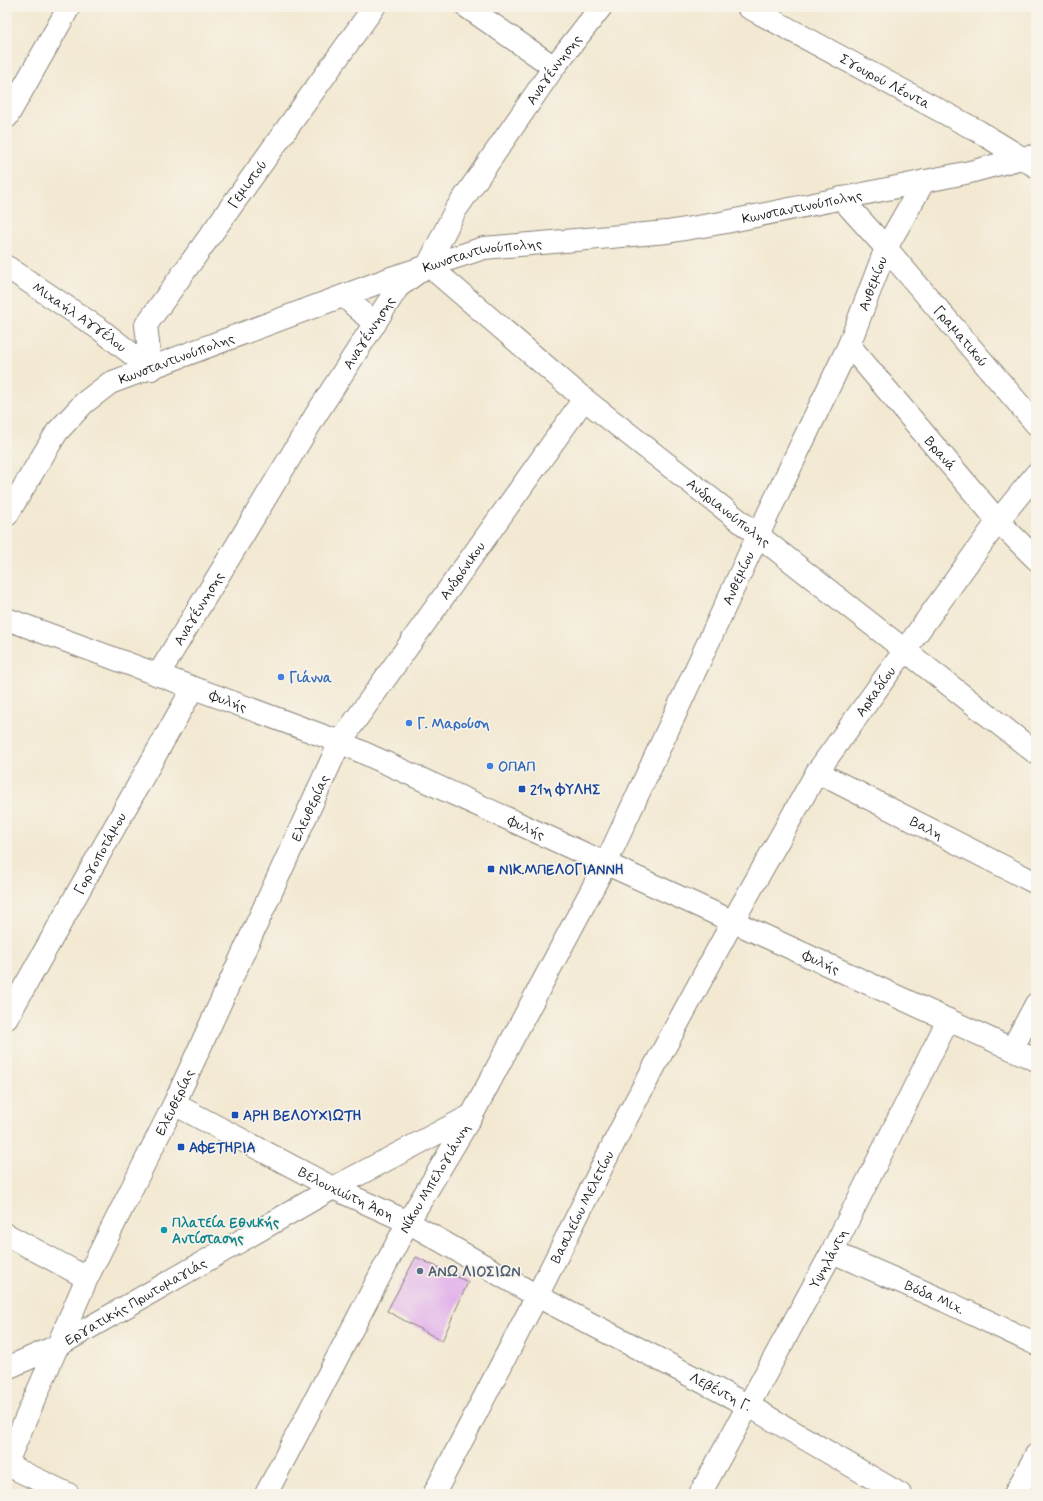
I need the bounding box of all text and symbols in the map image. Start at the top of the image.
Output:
street label: Αναγέννησης [523,31,586,109]
street label: Σγουρού Λέοντα [836,50,933,114]
street label: Γεμιστού [225,157,272,212]
street label: Κωνσταντινούπολης [740,186,864,229]
street label: Κωνσταντινούπολης [420,235,543,277]
street label: Ανθεμίου [855,254,892,314]
street label: Μιχαήλ Αγγέλου [29,278,130,356]
street label: Αναγέννησης [339,293,400,373]
street label: Γραματικού [929,302,991,371]
street label: Κωνσταντινούπολης [116,329,237,389]
street label: Βρανά [920,433,960,475]
street label: Ανδριανούπολης [683,475,774,552]
street label: Ανδρόνικου [436,538,490,604]
street label: Ανθεμίου [719,549,759,608]
street label: Αναγέννησης [170,569,229,649]
street label: Αρκαδίου [852,663,900,720]
place label: Γιάννα [289,669,332,687]
marker: Γιάννα [276,672,286,682]
street label: Φυλής [206,686,249,717]
place label: Γ. Μαρούση [417,715,490,733]
marker: Γ. Μαρούση [404,718,414,728]
place label: ΟΠΑΠ [498,758,536,776]
marker: ΟΠΑΠ [485,761,495,771]
street label: Ελευθερίας [288,772,334,845]
place label: 21η ΦΥΛΗΣ [530,781,601,799]
marker: 21η ΦΥΛΗΣ [517,784,527,794]
street label: Γοργοποτάμου [70,810,131,898]
street label: Φυλής [504,811,547,844]
street label: Βαλη [907,813,946,844]
place label: ΝΙΚ.ΜΠΕΛΟΓΙΑΝΝΗ [499,861,624,879]
marker: ΝΙΚ.ΜΠΕΛΟΓΙΑΝΝΗ [486,864,496,874]
street label: Φυλής [798,946,842,979]
street label: Ελευθερίας [152,1066,199,1139]
place label: ΑΡΗ ΒΕΛΟΥΧΙΩΤΗ [243,1107,362,1125]
marker: ΑΡΗ ΒΕΛΟΥΧΙΩΤΗ [230,1110,240,1120]
street label: Νίκου Μπελογιάννη [396,1120,475,1237]
place label: ΑΦΕΤΗΡΙΑ [189,1139,256,1157]
marker: ΑΦΕΤΗΡΙΑ [176,1142,186,1152]
street label: Βασιλείου Μελετίου [547,1148,618,1266]
street label: Βελουχιώτη Άρη [295,1163,397,1224]
place label: Πλατεία Εθνικής Αντίστασης [172,1214,279,1248]
marker: Πλατεία Εθνικής Αντίστασης [159,1225,169,1235]
street label: Υψηλάντη [806,1226,852,1292]
street label: Εργατικής Πρωτομαγιάς [62,1254,210,1350]
place label: ΑΝΩ ΛΙΟΣΙΩΝ [428,1263,521,1281]
marker: ΑΝΩ ΛΙΟΣΙΩΝ [415,1266,425,1276]
street label: Βόδα Μιχ. [902,1277,967,1319]
street label: Λεβέντη Γ. [686,1369,755,1416]

